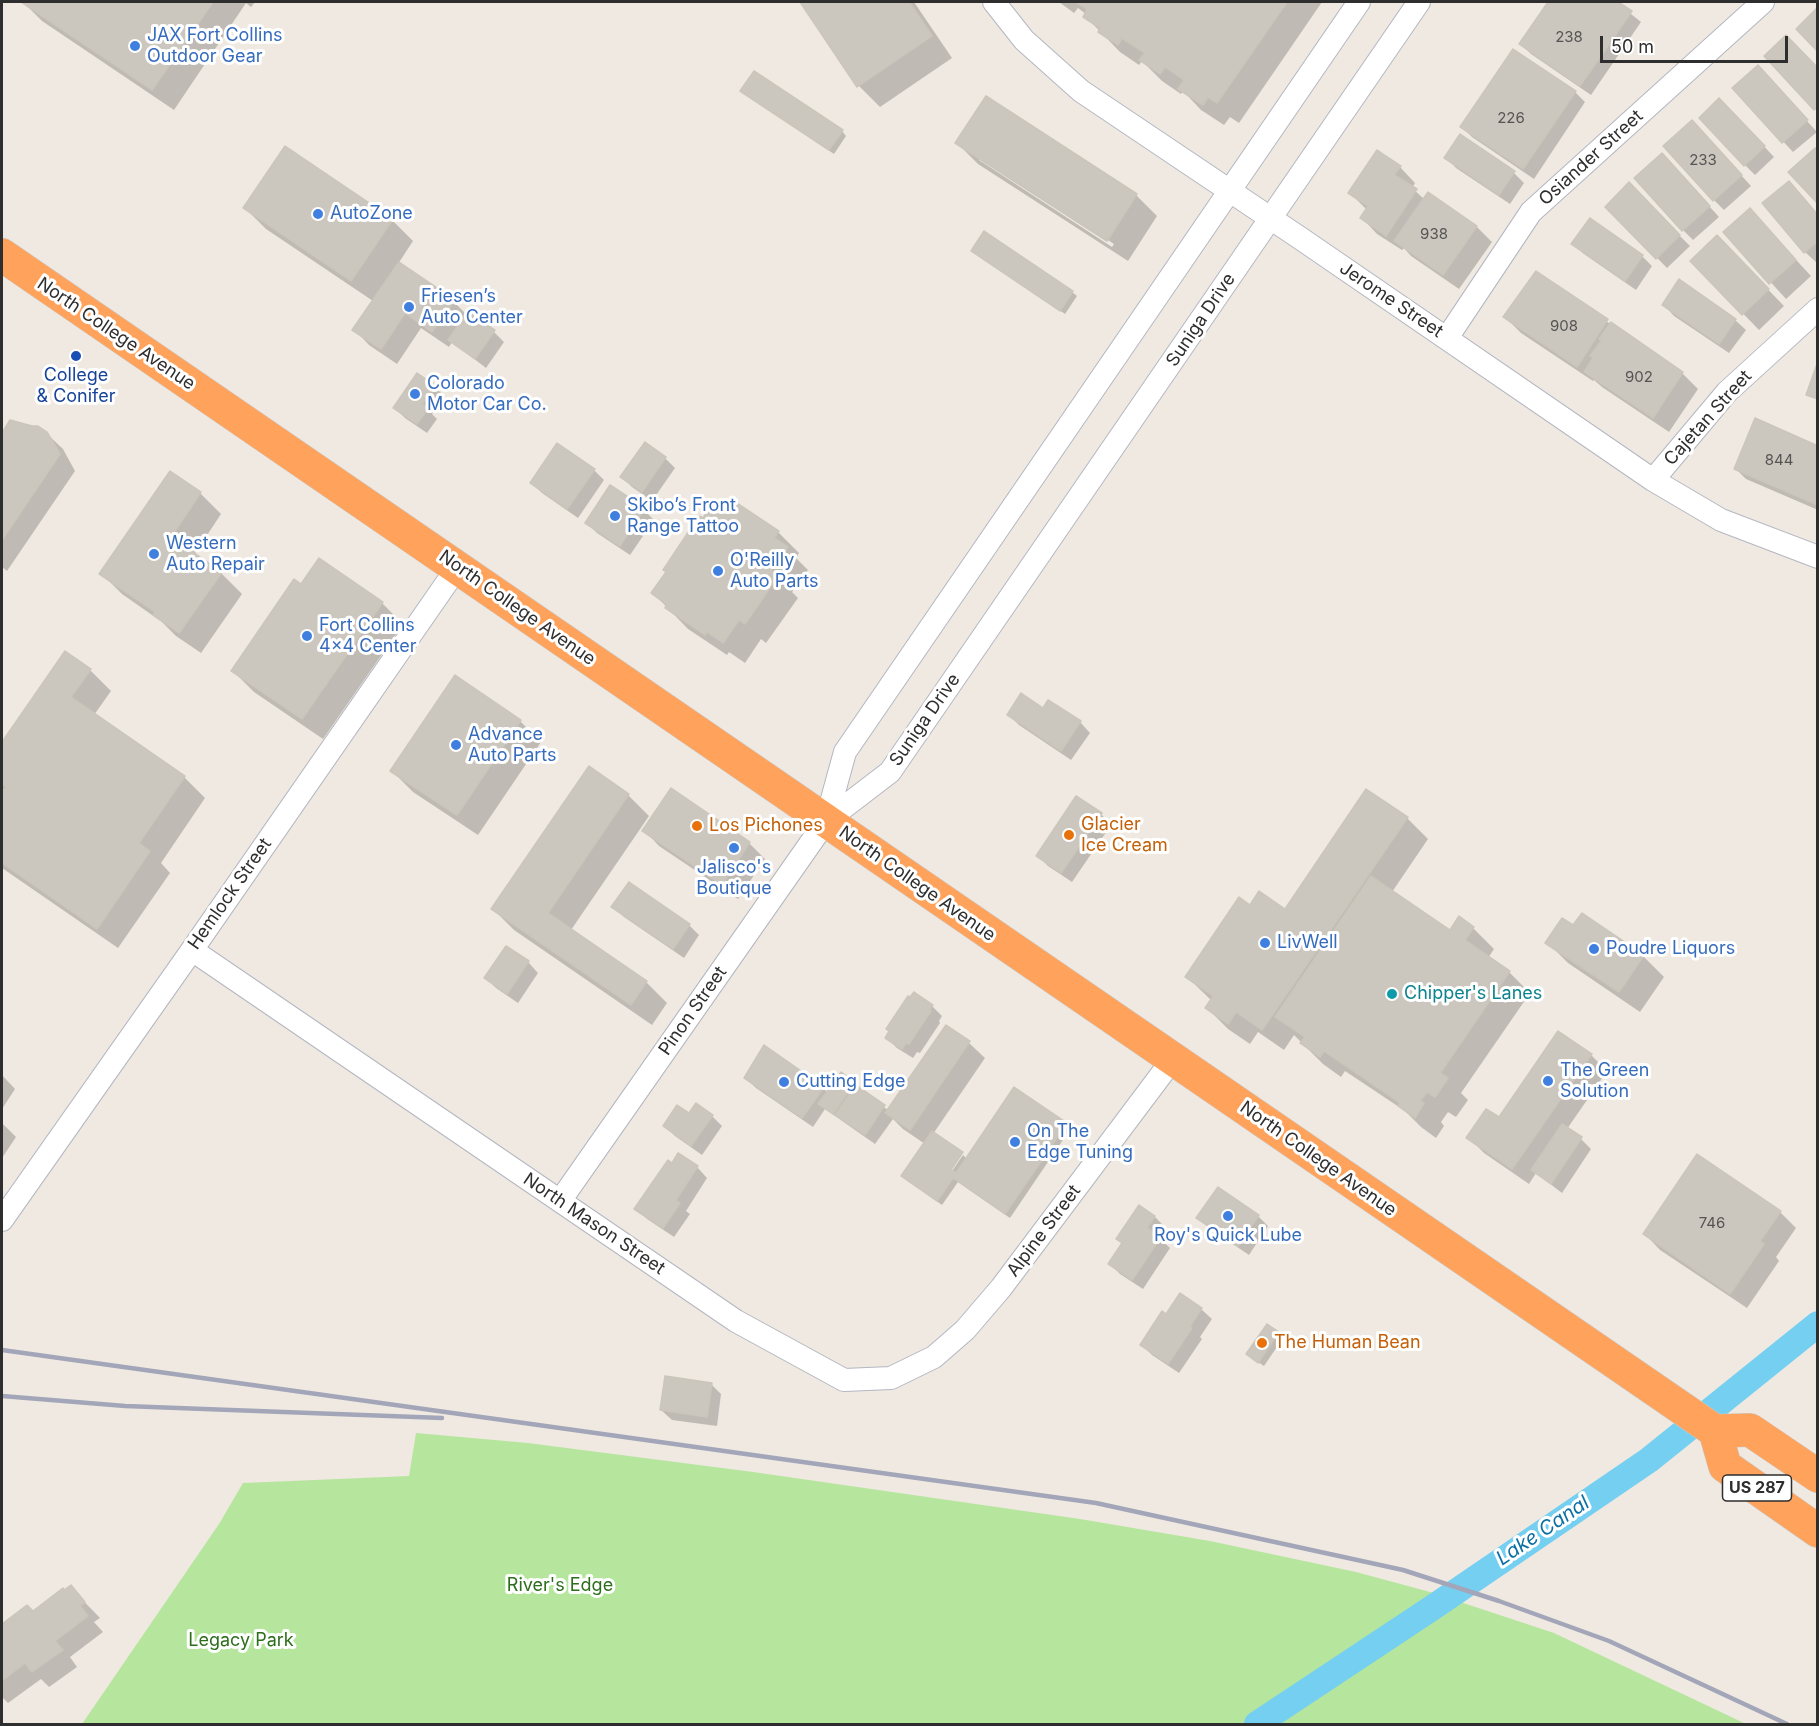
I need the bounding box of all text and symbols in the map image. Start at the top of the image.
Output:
scale bar [1603,24,1790,62]
place label: JAX Fort Collins Outdoor Gear [147,25,283,68]
house number: 238 [1555,28,1583,46]
text: 50 m [1611,36,1654,57]
marker: JAX Fort Collins Outdoor Gear [128,39,142,53]
street label: Osiander Street [1535,106,1647,210]
house number: 226 [1497,109,1525,127]
house number: 233 [1689,151,1717,169]
place label: AutoZone [330,203,413,225]
marker: AutoZone [311,207,325,221]
house number: 938 [1420,225,1448,243]
street label: Jerome Street [1335,257,1447,343]
street label: Suniga Drive [1162,269,1240,371]
street label: North College Avenue [33,273,199,395]
place label: Friesen’s Auto Center [421,286,523,328]
marker: Friesen’s Auto Center [402,300,416,314]
house number: 908 [1550,317,1578,335]
marker: College & Conifer [69,349,83,363]
place label: College & Conifer [37,365,115,407]
street label: Cajetan Street [1660,366,1756,470]
house number: 902 [1625,368,1653,386]
place label: Colorado Motor Car Co. [427,373,547,416]
marker: Colorado Motor Car Co. [408,387,422,401]
house number: 844 [1765,451,1793,469]
place label: Skibo’s Front Range Tattoo [627,495,739,538]
marker: Skibo’s Front Range Tattoo [608,509,622,523]
place label: Western Auto Repair [166,533,265,576]
street label: North College Avenue [435,546,599,670]
marker: Western Auto Repair [147,547,161,561]
place label: O'Reilly Auto Parts [730,550,819,592]
marker: O'Reilly Auto Parts [711,564,725,578]
place label: Fort Collins 4x4 Center [319,615,416,658]
marker: Fort Collins 4x4 Center [300,629,314,643]
street label: Suniga Drive [885,670,965,770]
place label: Advance Auto Parts [468,724,557,766]
marker: Advance Auto Parts [449,738,463,752]
place label: Glacier Ice Cream [1081,814,1168,856]
place label: Los Pichones [709,815,823,837]
marker: Los Pichones [690,819,704,833]
street label: North College Avenue [835,822,999,946]
marker: Glacier Ice Cream [1062,828,1076,842]
street label: Hemlock Street [184,834,276,954]
marker: Jalisco's Boutique [727,841,741,855]
place label: Jalisco's Boutique [696,857,772,900]
place label: LivWell [1277,932,1338,954]
marker: LivWell [1258,936,1272,950]
place label: Poudre Liquors [1606,938,1735,960]
marker: Poudre Liquors [1587,942,1601,956]
street label: Pinon Street [654,962,732,1060]
place label: Chipper's Lanes [1404,983,1542,1005]
marker: Chipper's Lanes [1385,987,1399,1001]
place label: The Green Solution [1560,1060,1649,1102]
place label: Cutting Edge [796,1071,906,1093]
marker: The Green Solution [1541,1074,1555,1088]
marker: Cutting Edge [777,1075,791,1089]
street label: North College Avenue [1236,1097,1400,1221]
place label: On The Edge Tuning [1027,1121,1133,1164]
marker: On The Edge Tuning [1008,1135,1022,1149]
street label: North Mason Street [519,1169,669,1279]
street label: Alpine Street [1003,1181,1085,1281]
marker: Roy's Quick Lube [1221,1209,1235,1223]
house number: 746 [1699,1214,1725,1232]
place label: Roy's Quick Lube [1154,1225,1302,1247]
place label: The Human Bean [1274,1332,1421,1354]
marker: The Human Bean [1255,1336,1269,1350]
road number: US 287 [1722,1475,1792,1501]
water label: Lake Canal [1492,1491,1594,1571]
park label: River's Edge [507,1575,613,1597]
park label: Legacy Park [188,1630,294,1652]

